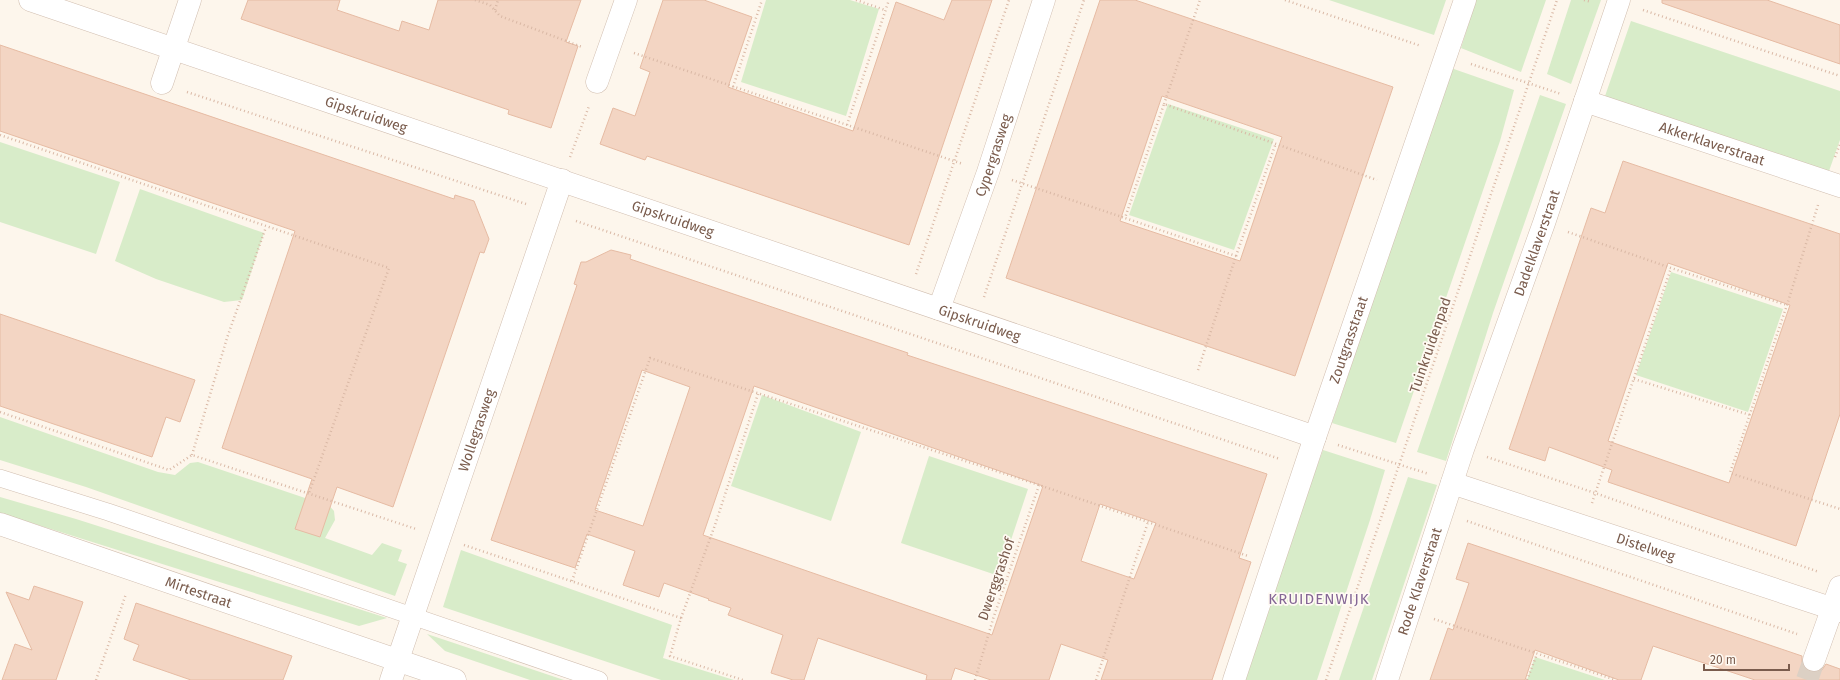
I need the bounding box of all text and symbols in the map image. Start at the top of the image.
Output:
street label: Gipskruidweg [323,93,410,137]
street label: Cypergrasweg [972,111,1016,199]
street label: Akkerklaverstraat [1657,118,1768,170]
street label: Dadelklaverstraat [1510,187,1564,299]
street label: Gipskruidweg [629,197,717,241]
street label: Zoutgrasstraat [1326,293,1372,386]
street label: Tuinkruidenpad [1406,295,1455,395]
street label: Gipskruidweg [936,302,1023,345]
street label: Wollegrasweg [455,386,499,474]
street label: Rode Klaverstraat [1394,524,1446,637]
street label: Distelweg [1614,530,1678,565]
street label: Dwerggrashof [974,534,1019,623]
street label: Mirtestraat [163,573,235,612]
district label: KRUIDENWIJK [1268,590,1370,608]
scale bar [1704,646,1789,672]
text: 20 m [1710,653,1736,667]

